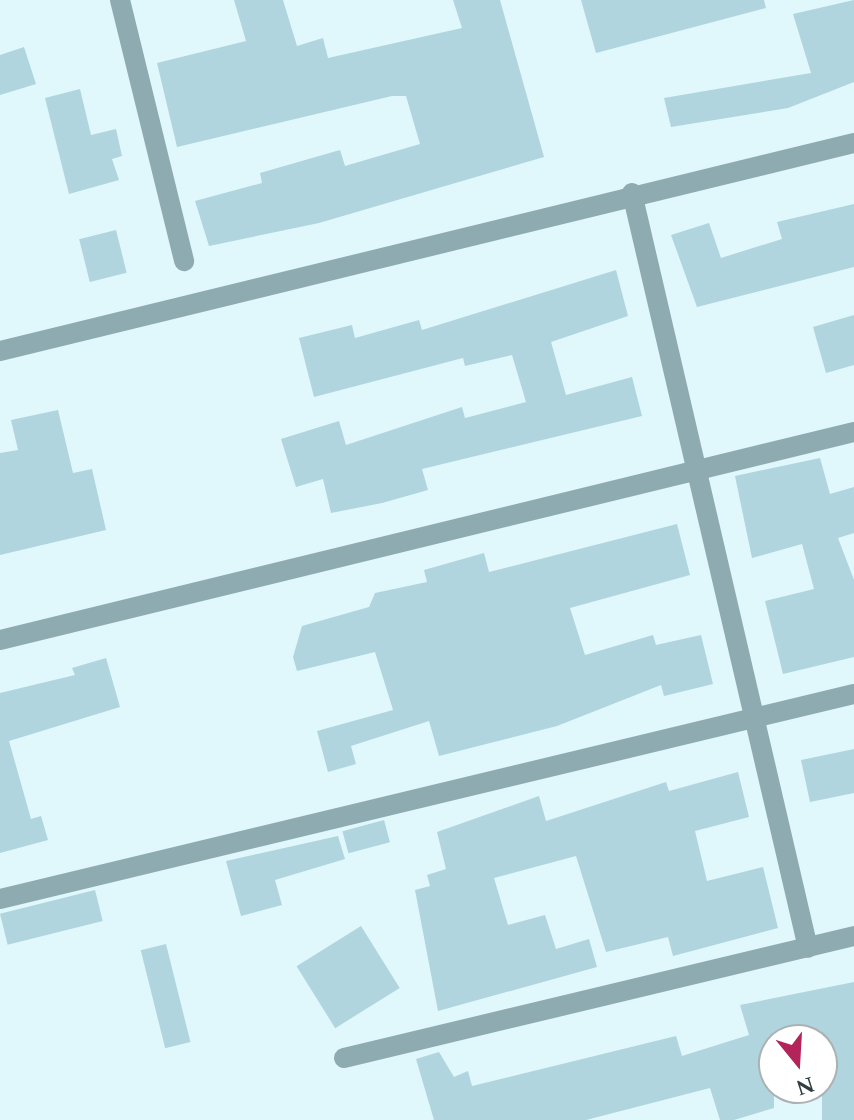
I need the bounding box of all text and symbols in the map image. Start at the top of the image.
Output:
north arrow [758,1024,838,1104]
text: N [791,1067,819,1104]

